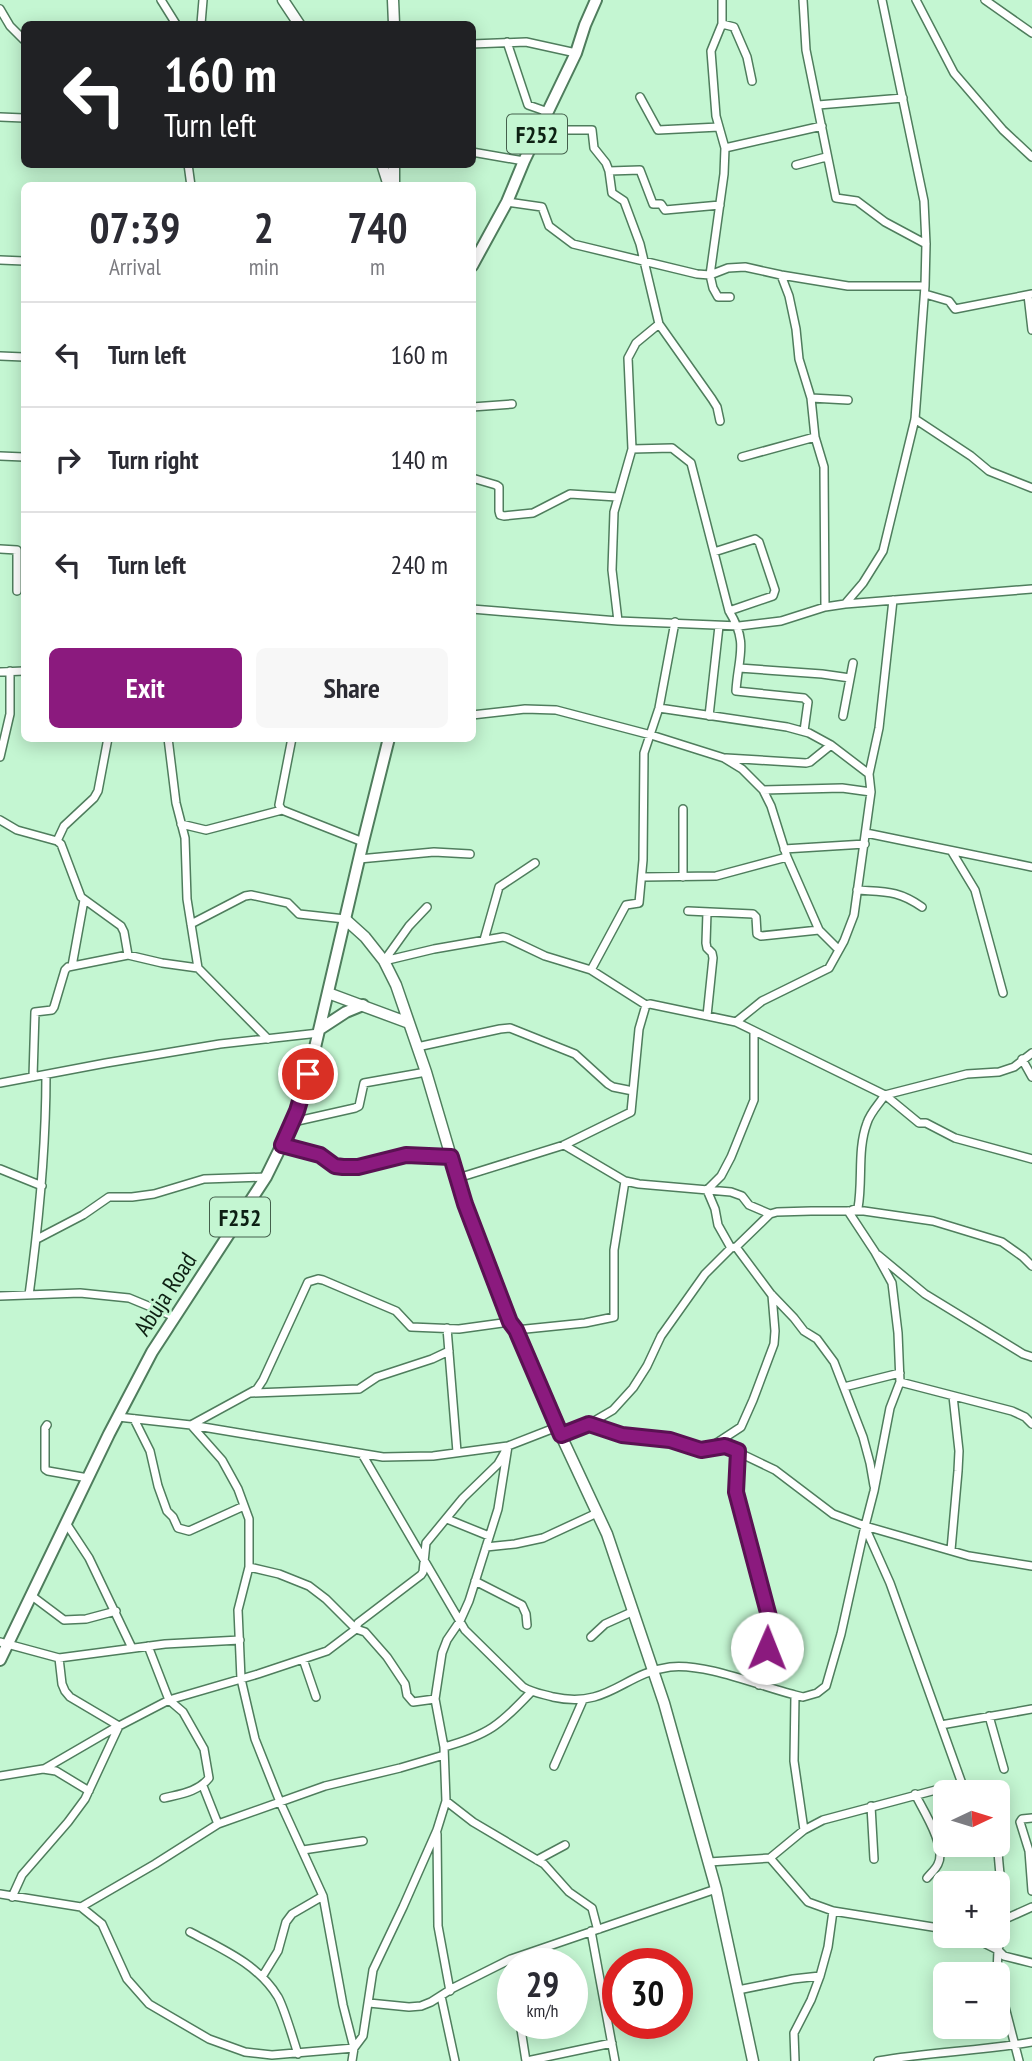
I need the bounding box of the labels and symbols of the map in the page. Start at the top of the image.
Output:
road number: F252 [507,114,567,154]
pin [278,1044,338,1104]
road number: F252 [210,1198,270,1236]
street label: Abuja Road [127,1247,203,1341]
position arrow [730,1611,804,1685]
north arrow [933,1780,1010,1857]
speed limit sign: 30 [602,1948,693,2039]

